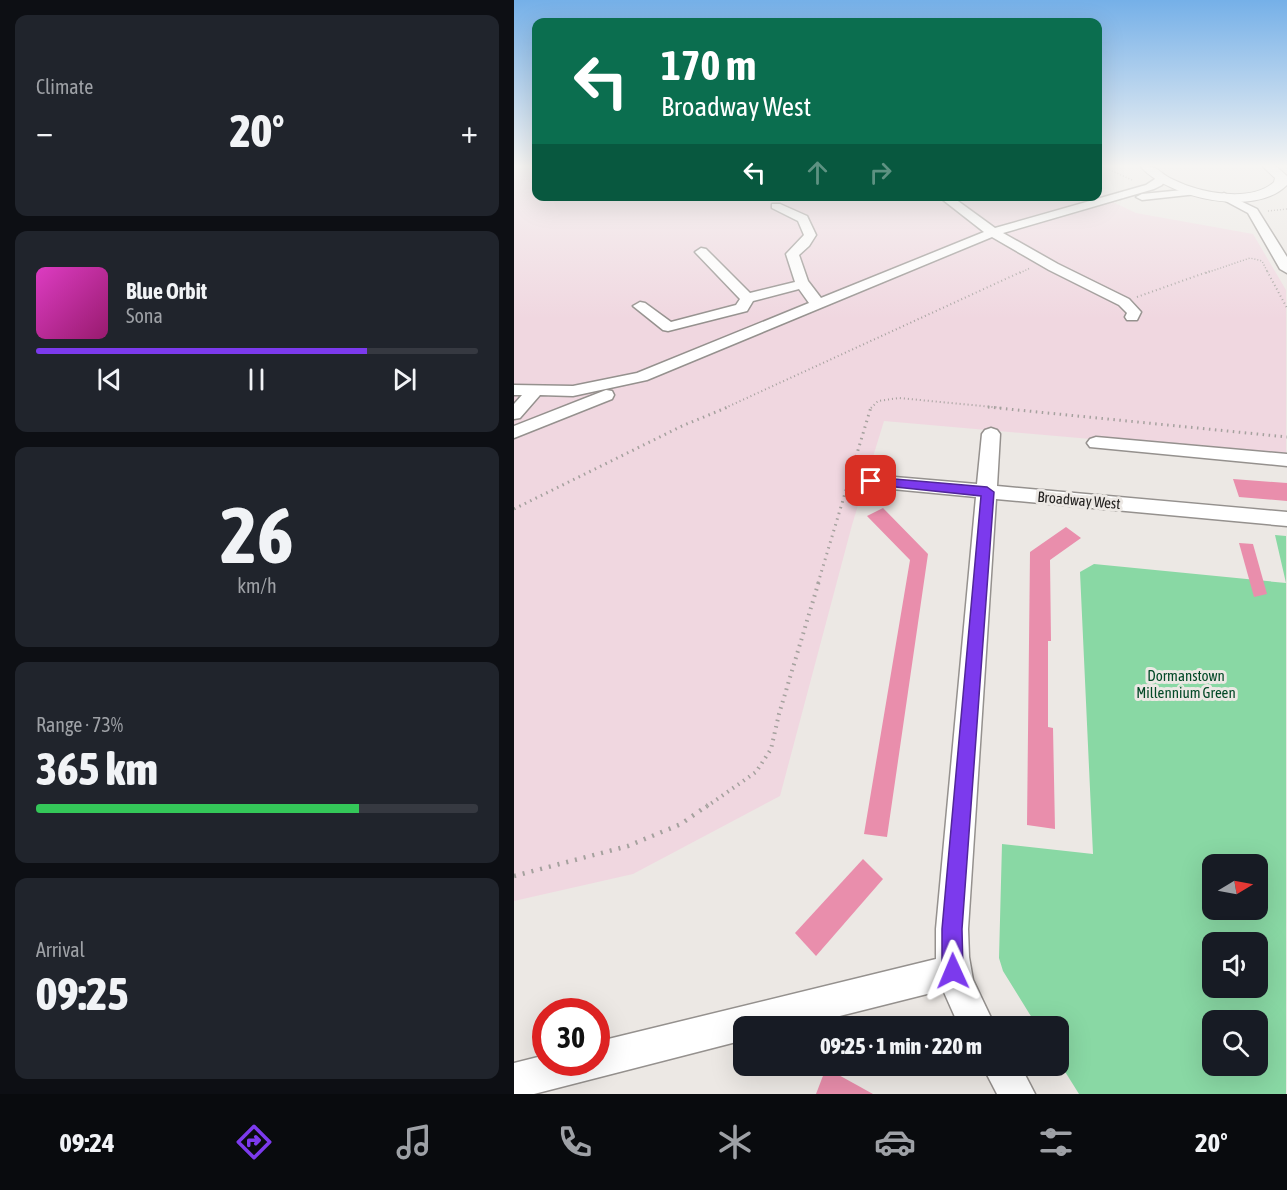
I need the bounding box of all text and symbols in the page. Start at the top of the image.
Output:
text: 170 m [661,41,756,89]
icon: left [562,42,640,120]
text: Climate [36,75,93,98]
text: Broadway West [661,91,811,122]
text: 20° [230,105,284,157]
text: − [36,112,53,150]
text: + [461,112,478,150]
icon: left [738,156,771,189]
icon: ahead [801,156,834,189]
icon: right [864,156,897,189]
text: Blue Orbit [126,278,207,304]
text: Sona [126,304,163,327]
icon: previous [93,363,126,396]
icon: pause [240,363,273,396]
icon: next [388,363,421,396]
pin [845,455,896,506]
icon: arrive [854,464,887,497]
street label: Broadway West [1037,488,1121,512]
text: 26 [220,490,294,580]
text: km/h [237,574,277,597]
park label: Dormanstown Millennium Green [1136,667,1236,701]
text: Range · 73% [36,713,123,736]
text: 365 km [36,743,158,795]
north arrow [1202,854,1268,920]
map controls [1202,854,1268,1076]
button: sound [1202,932,1268,998]
text: Arrival [36,938,85,961]
position arrow [921,939,985,1003]
text: 09:25 [36,968,129,1020]
speed limit sign: 30 [532,998,610,1076]
button: search [1202,1010,1268,1076]
text: 09:25 · 1 min · 220 m [820,1033,982,1059]
icon: directions [233,1121,275,1163]
icon: music [393,1121,435,1163]
icon: phone [554,1121,596,1163]
icon: climate [714,1121,756,1163]
icon: car [874,1121,916,1163]
icon: filters [1035,1121,1077,1163]
text: 09:24 [59,1127,115,1158]
text: 20° [1195,1127,1228,1158]

